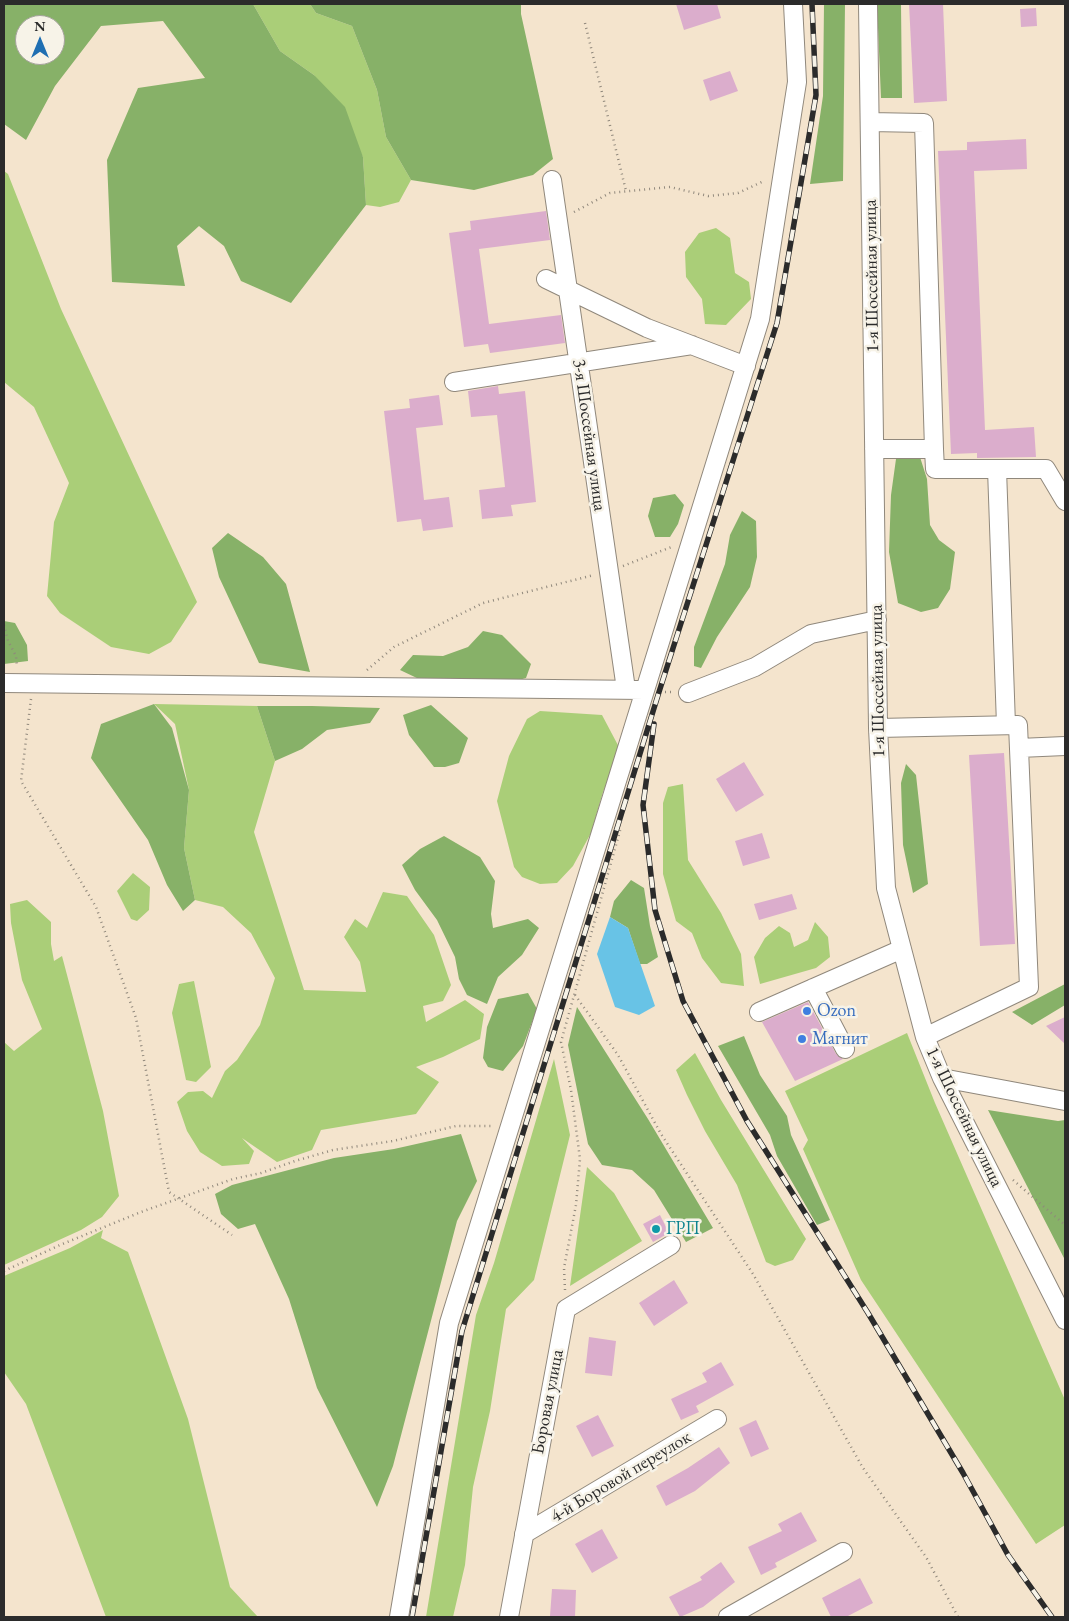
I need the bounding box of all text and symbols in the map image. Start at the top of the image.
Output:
north arrow [15,15,65,65]
text: N [34,17,46,35]
street label: 1-я Шоссейная улица [860,199,884,353]
street label: 3-я Шоссейная улица [568,358,610,512]
street label: 1-я Шоссейная улица [866,604,890,758]
place label: Ozon [817,1000,856,1022]
marker: Ozon [801,1005,813,1017]
place label: Магнит [812,1028,868,1050]
marker: Магнит [796,1033,808,1045]
street label: 1-я Шоссейная улица [921,1043,1007,1191]
place label: ГРП [666,1218,700,1240]
marker: ГРП [650,1223,662,1235]
street label: Боровая улица [527,1348,569,1456]
street label: 4-й Боровой переулок [547,1427,695,1527]

